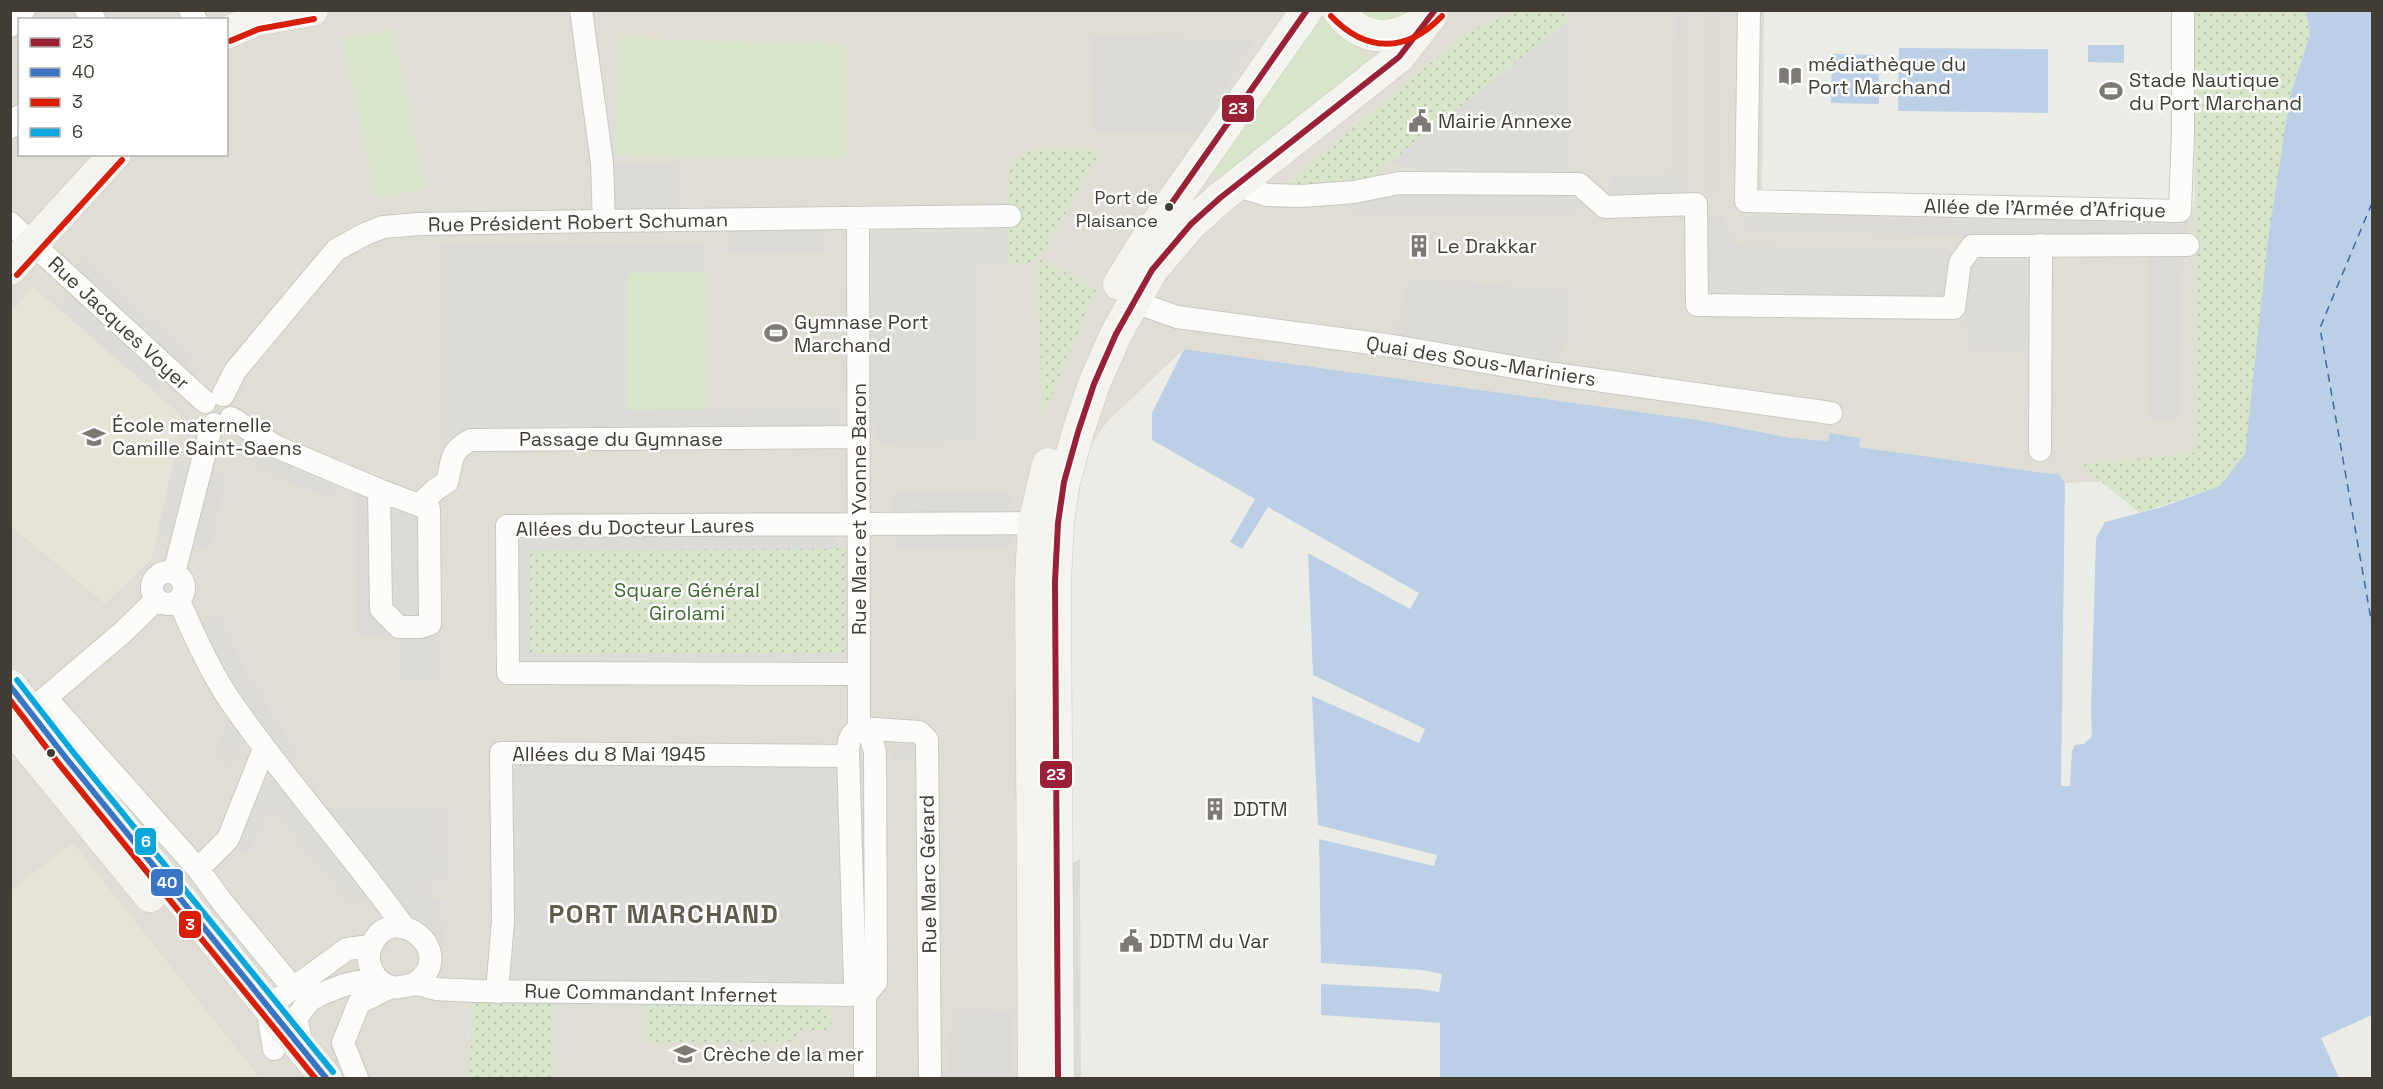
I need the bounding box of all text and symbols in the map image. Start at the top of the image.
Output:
legend [18,18,228,156]
text: 23 [72,30,94,53]
place label: médiathèque du Port Marchand [1808,51,1966,100]
text: 40 [72,60,95,83]
library icon: médiathèque du Port Marchand [1777,63,1803,89]
place label: Stade Nautique du Port Marchand [2129,67,2302,116]
sports icon: Stade Nautique du Port Marchand [2098,78,2124,104]
text: 3 [72,90,83,113]
line badge: 23 [1221,94,1255,123]
text: 23 [1228,98,1248,119]
public building icon: Mairie Annexe [1407,108,1433,134]
place label: Mairie Annexe [1438,108,1572,134]
text: 6 [72,120,83,143]
place label: Port de Plaisance [1076,186,1158,232]
street label: Allée de l'Armée d'Afrique [1924,193,2166,223]
marker: Port de Plaisance [1163,201,1175,213]
street label: Rue Président Robert Schuman [428,206,728,238]
building icon: Le Drakkar [1406,233,1432,259]
place label: Le Drakkar [1437,233,1537,259]
street label: Rue Jacques Voyer [43,251,195,395]
place label: Gymnase Port Marchand [794,309,929,358]
sports icon: Gymnase Port Marchand [763,320,789,346]
street label: Quai des Sous-Mariniers [1364,330,1598,392]
street label: Rue Marc et Yvonne Baron [846,383,872,635]
place label: École maternelle Camille Saint-Saens [112,412,302,461]
school or university icon: École maternelle Camille Saint-Saens [81,424,107,450]
street label: Passage du Gymnase [519,426,723,452]
street label: Allées du Docteur Laures [515,512,755,542]
park label: Square Général Girolami [614,577,760,626]
street label: Allées du 8 Mai 1945 [512,741,706,767]
unlabelled marker [45,747,57,759]
line badge: 23 [1039,760,1073,789]
text: 23 [1046,764,1066,785]
street label: Rue Marc Gérard [914,794,942,954]
building icon: DDTM [1202,796,1228,822]
place label: DDTM [1233,796,1287,822]
line badge: 6 [134,827,157,856]
text: 6 [141,831,151,852]
line badge: 40 [150,868,184,897]
text: 40 [157,872,177,893]
district label: PORT MARCHAND [549,897,779,931]
line badge: 3 [178,910,202,939]
text: 3 [185,914,195,935]
public building icon: DDTM du Var [1118,928,1144,954]
place label: DDTM du Var [1149,928,1269,954]
street label: Rue Commandant Infernet [524,978,778,1008]
school or university icon: Crèche de la mer [672,1041,698,1067]
place label: Crèche de la mer [703,1041,864,1067]

